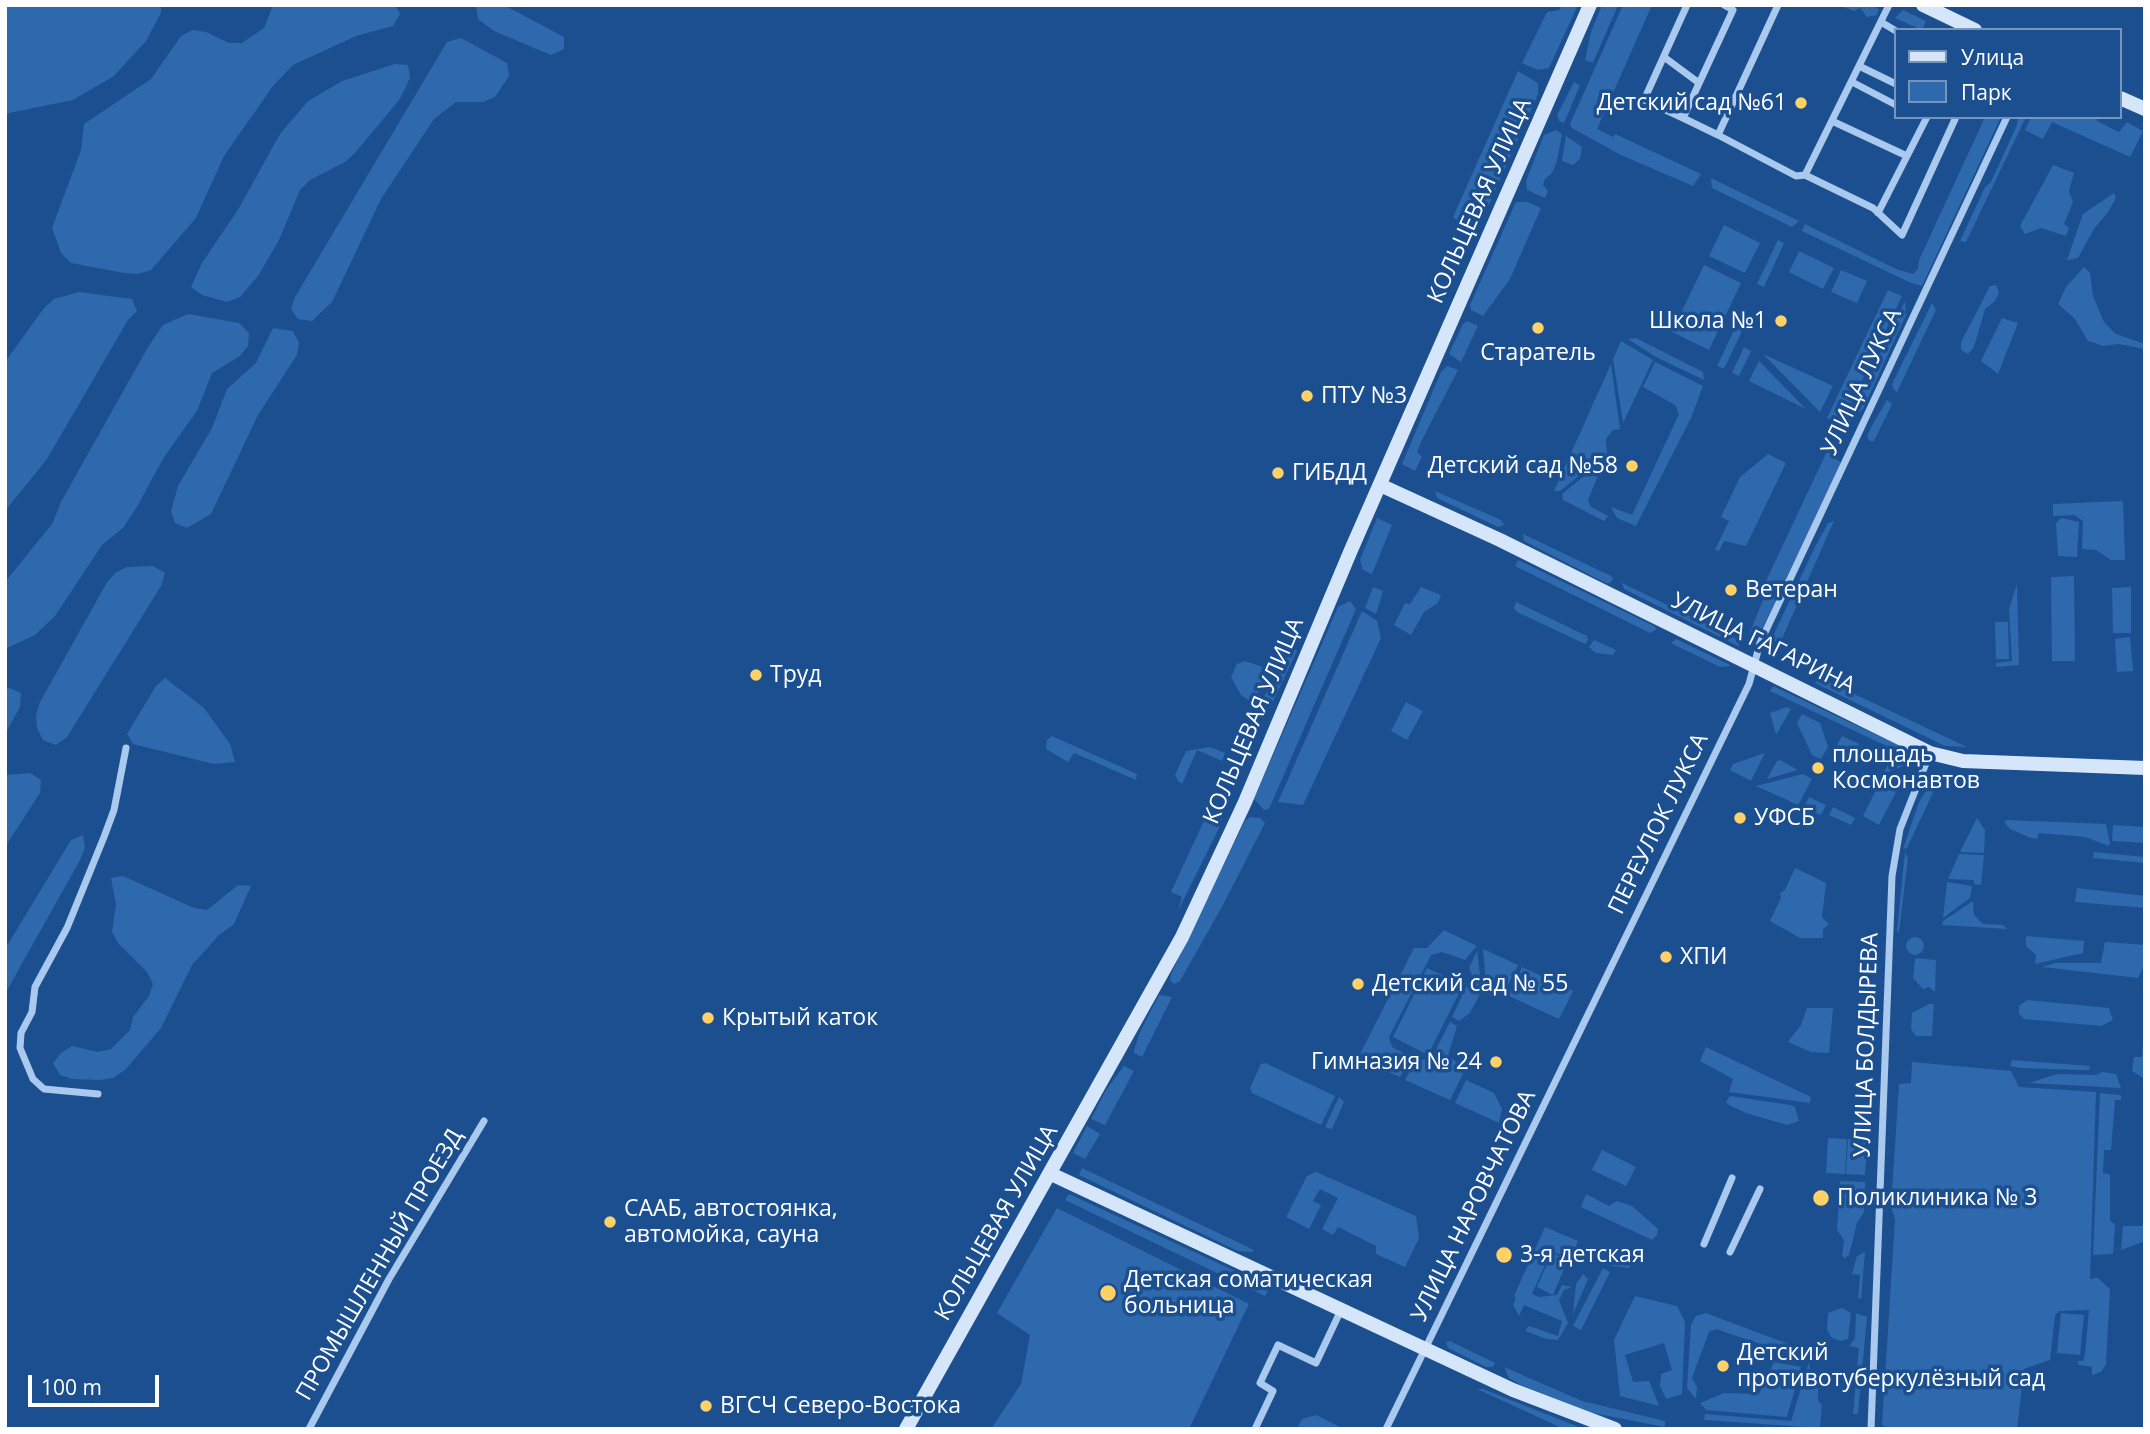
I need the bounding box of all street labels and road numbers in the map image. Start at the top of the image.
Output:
street label: КОЛЬЦЕВАЯ УЛИЦА [1422,94,1538,308]
street label: УЛИЦА ЛУКСА [1816,304,1908,460]
street label: УЛИЦА ГАГАРИНА [1667,588,1859,700]
street label: КОЛЬЦЕВАЯ УЛИЦА [1198,614,1310,828]
street label: ПЕРЕУЛОК ЛУКСА [1603,729,1715,919]
street label: УЛИЦА БОЛДЫРЕВА [1849,932,1885,1158]
street label: УЛИЦА НАРОВЧАТОВА [1406,1086,1542,1326]
street label: КОЛЬЦЕВАЯ УЛИЦА [930,1120,1064,1326]
street label: ПРОМЫШЛЕННЫЙ ПРОЕЗД [291,1124,469,1406]

